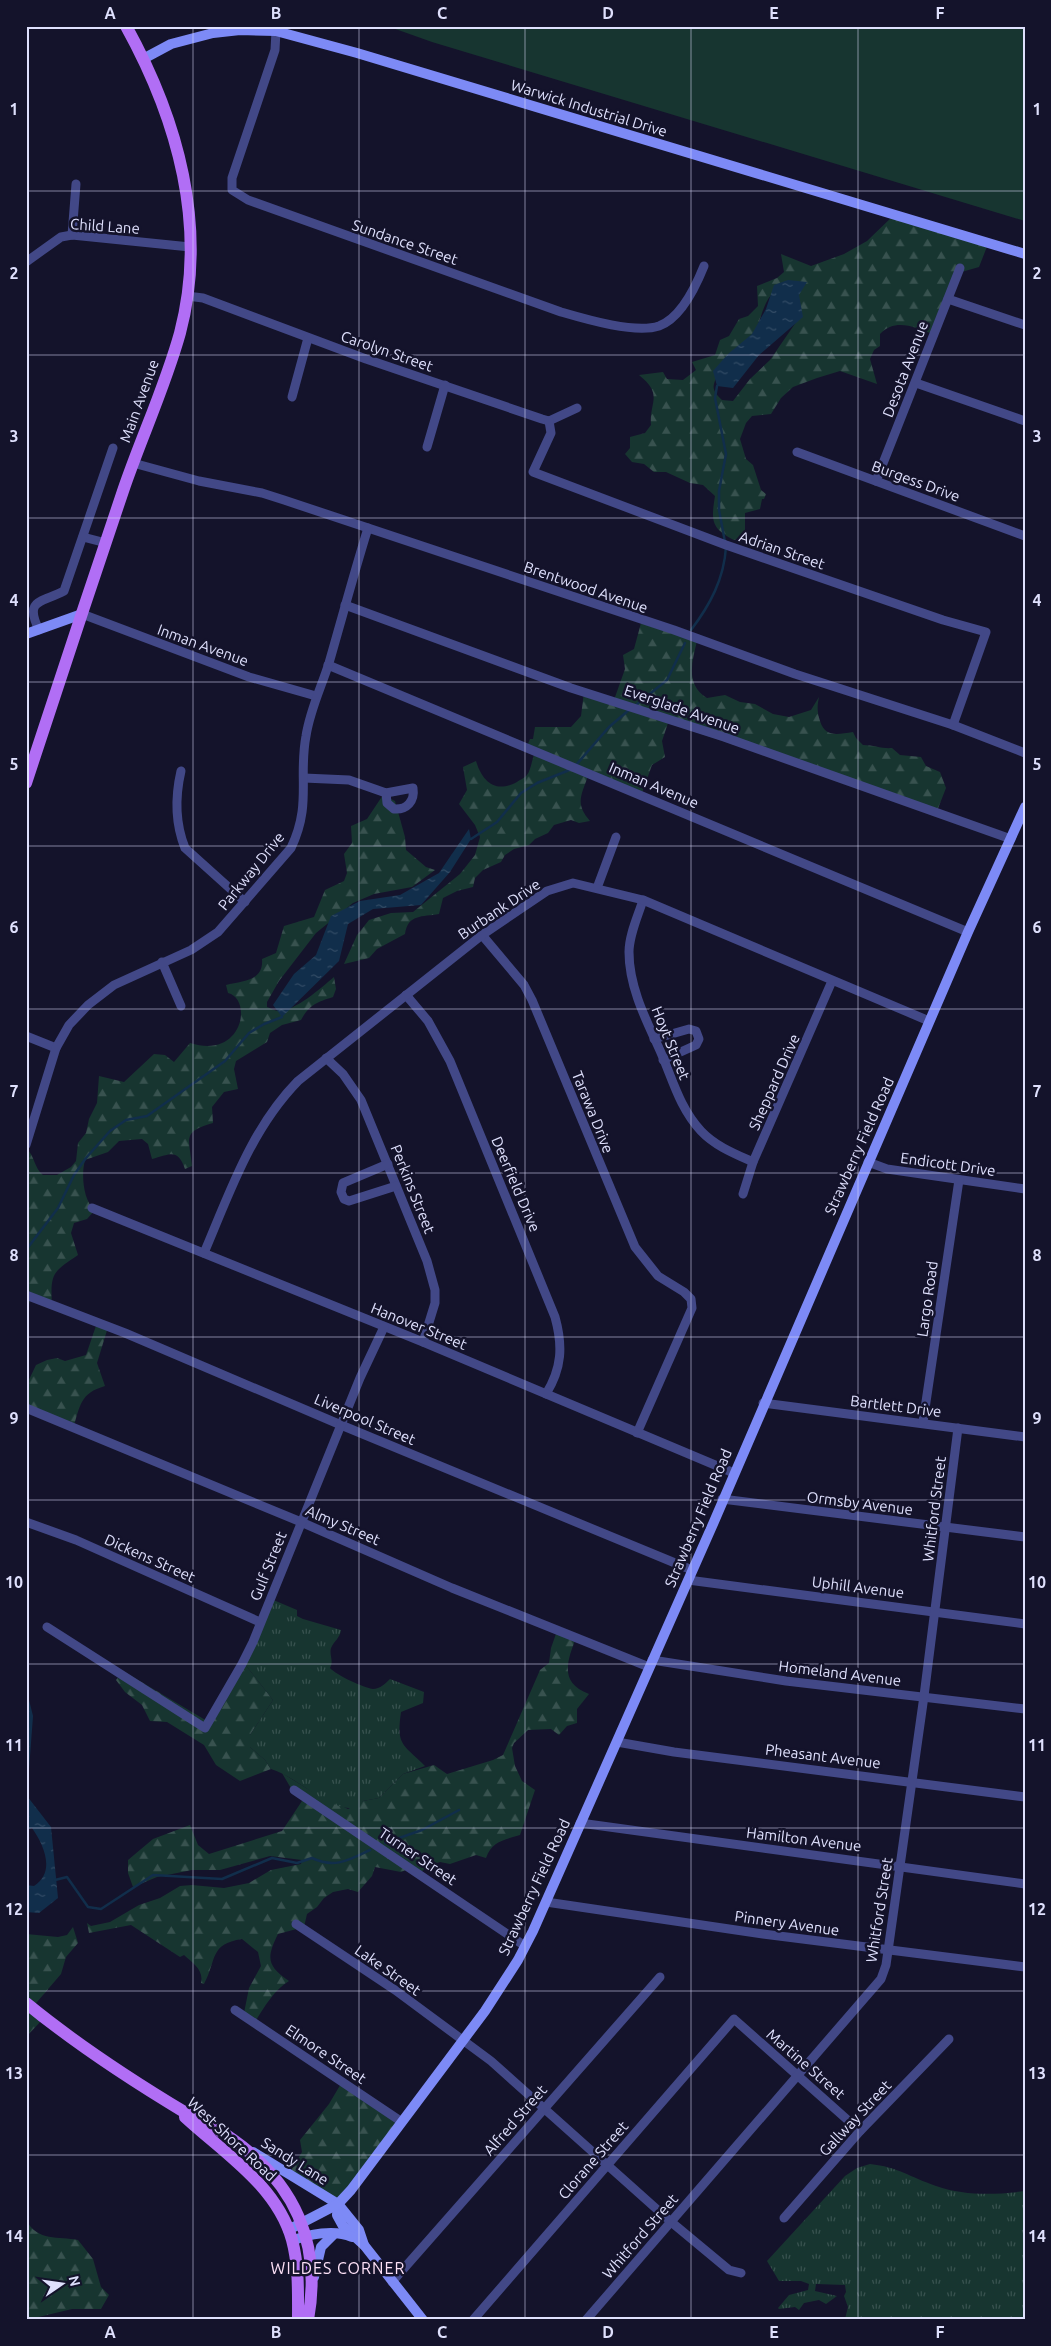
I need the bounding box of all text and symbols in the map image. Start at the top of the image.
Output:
text: A [104,4,116,22]
text: B [271,4,281,22]
text: C [437,4,447,22]
text: D [602,4,614,22]
text: E [769,4,779,22]
text: F [936,4,945,22]
street label: Warwick Industrial Drive [509,76,669,140]
text: 1 [9,100,19,118]
text: 1 [1032,100,1042,118]
street label: Child Lane [70,215,140,237]
street label: Sundance Street [350,216,460,268]
text: 2 [9,264,19,282]
text: 2 [1032,264,1042,282]
street label: Desota Avenue [879,318,931,420]
street label: Carolyn Street [339,327,435,375]
street label: Main Avenue [116,357,162,445]
text: 3 [9,427,19,445]
text: 3 [1032,427,1042,445]
street label: Burgess Drive [870,457,962,505]
street label: Adrian Street [737,527,827,573]
street label: Brentwood Avenue [522,558,650,616]
text: 4 [9,591,19,609]
text: 4 [1032,591,1042,609]
street label: Inman Avenue [155,621,251,669]
street label: Everglade Avenue [622,681,742,737]
text: 5 [9,755,19,773]
text: 5 [1032,755,1042,773]
street label: Inman Avenue [607,758,701,812]
street label: Parkway Drive [214,829,288,913]
street label: Burbank Drive [455,875,543,943]
text: 6 [9,918,19,936]
text: 6 [1032,918,1042,936]
street label: Hoyt Street [649,1004,693,1082]
street label: Sheppard Drive [745,1031,803,1133]
street label: Tarawa Drive [569,1068,617,1156]
street label: Strawberry Field Road [821,1075,897,1217]
text: 7 [9,1082,19,1100]
text: 7 [1032,1082,1042,1100]
street label: Deerfield Drive [488,1134,544,1234]
street label: Perkins Street [387,1142,439,1236]
street label: Endicott Drive [899,1149,997,1179]
text: 8 [9,1246,19,1264]
text: 8 [1032,1246,1042,1264]
street label: Largo Road [913,1260,941,1338]
street label: Hanover Street [369,1299,470,1353]
street label: Liverpool Street [312,1390,418,1448]
street label: Bartlett Drive [849,1392,943,1420]
text: 9 [9,1409,19,1427]
text: 9 [1032,1409,1042,1427]
street label: Strawberry Field Road [661,1446,735,1590]
street label: Whitford Street [919,1455,949,1563]
street label: Ormsby Avenue [806,1488,914,1518]
street label: Almy Street [303,1502,383,1548]
street label: Gulf Street [246,1529,290,1603]
street label: Dickens Street [102,1530,198,1586]
text: 10 [5,1573,23,1591]
street label: Uphill Avenue [811,1573,905,1601]
text: 10 [1028,1573,1046,1591]
street label: Homeland Avenue [778,1657,902,1689]
text: 11 [5,1736,23,1754]
text: 11 [1028,1736,1046,1754]
street label: Pheasant Avenue [764,1740,882,1772]
street label: Strawberry Field Road [495,1816,573,1958]
street label: Turner Street [376,1824,460,1888]
street label: Hamilton Avenue [745,1824,863,1854]
street label: Whitford Street [862,1856,896,1964]
text: 12 [5,1900,23,1918]
text: 12 [1028,1900,1046,1918]
street label: Pinnery Avenue [734,1907,840,1939]
street label: Lake Street [352,1941,424,1999]
street label: Elmore Street [283,2021,370,2087]
street label: Martine Street [763,2025,849,2103]
text: 13 [5,2064,23,2082]
text: 13 [1028,2064,1046,2082]
street label: Gallway Street [816,2077,894,2159]
street label: Alfred Street [480,2081,550,2159]
street label: West Shore Road [184,2094,280,2184]
street label: Clorane Street [555,2118,631,2202]
street label: Sandy Lane [258,2134,332,2188]
street label: Whitford Street [599,2190,681,2282]
text: 14 [5,2227,23,2245]
text: 14 [1028,2227,1046,2245]
north arrow [38,2258,88,2308]
district label: WILDES CORNER [271,2259,405,2277]
text: N [66,2274,84,2288]
text: A [104,2323,116,2341]
text: B [271,2323,281,2341]
text: C [437,2323,447,2341]
text: D [602,2323,614,2341]
text: E [769,2323,779,2341]
text: F [936,2323,945,2341]

